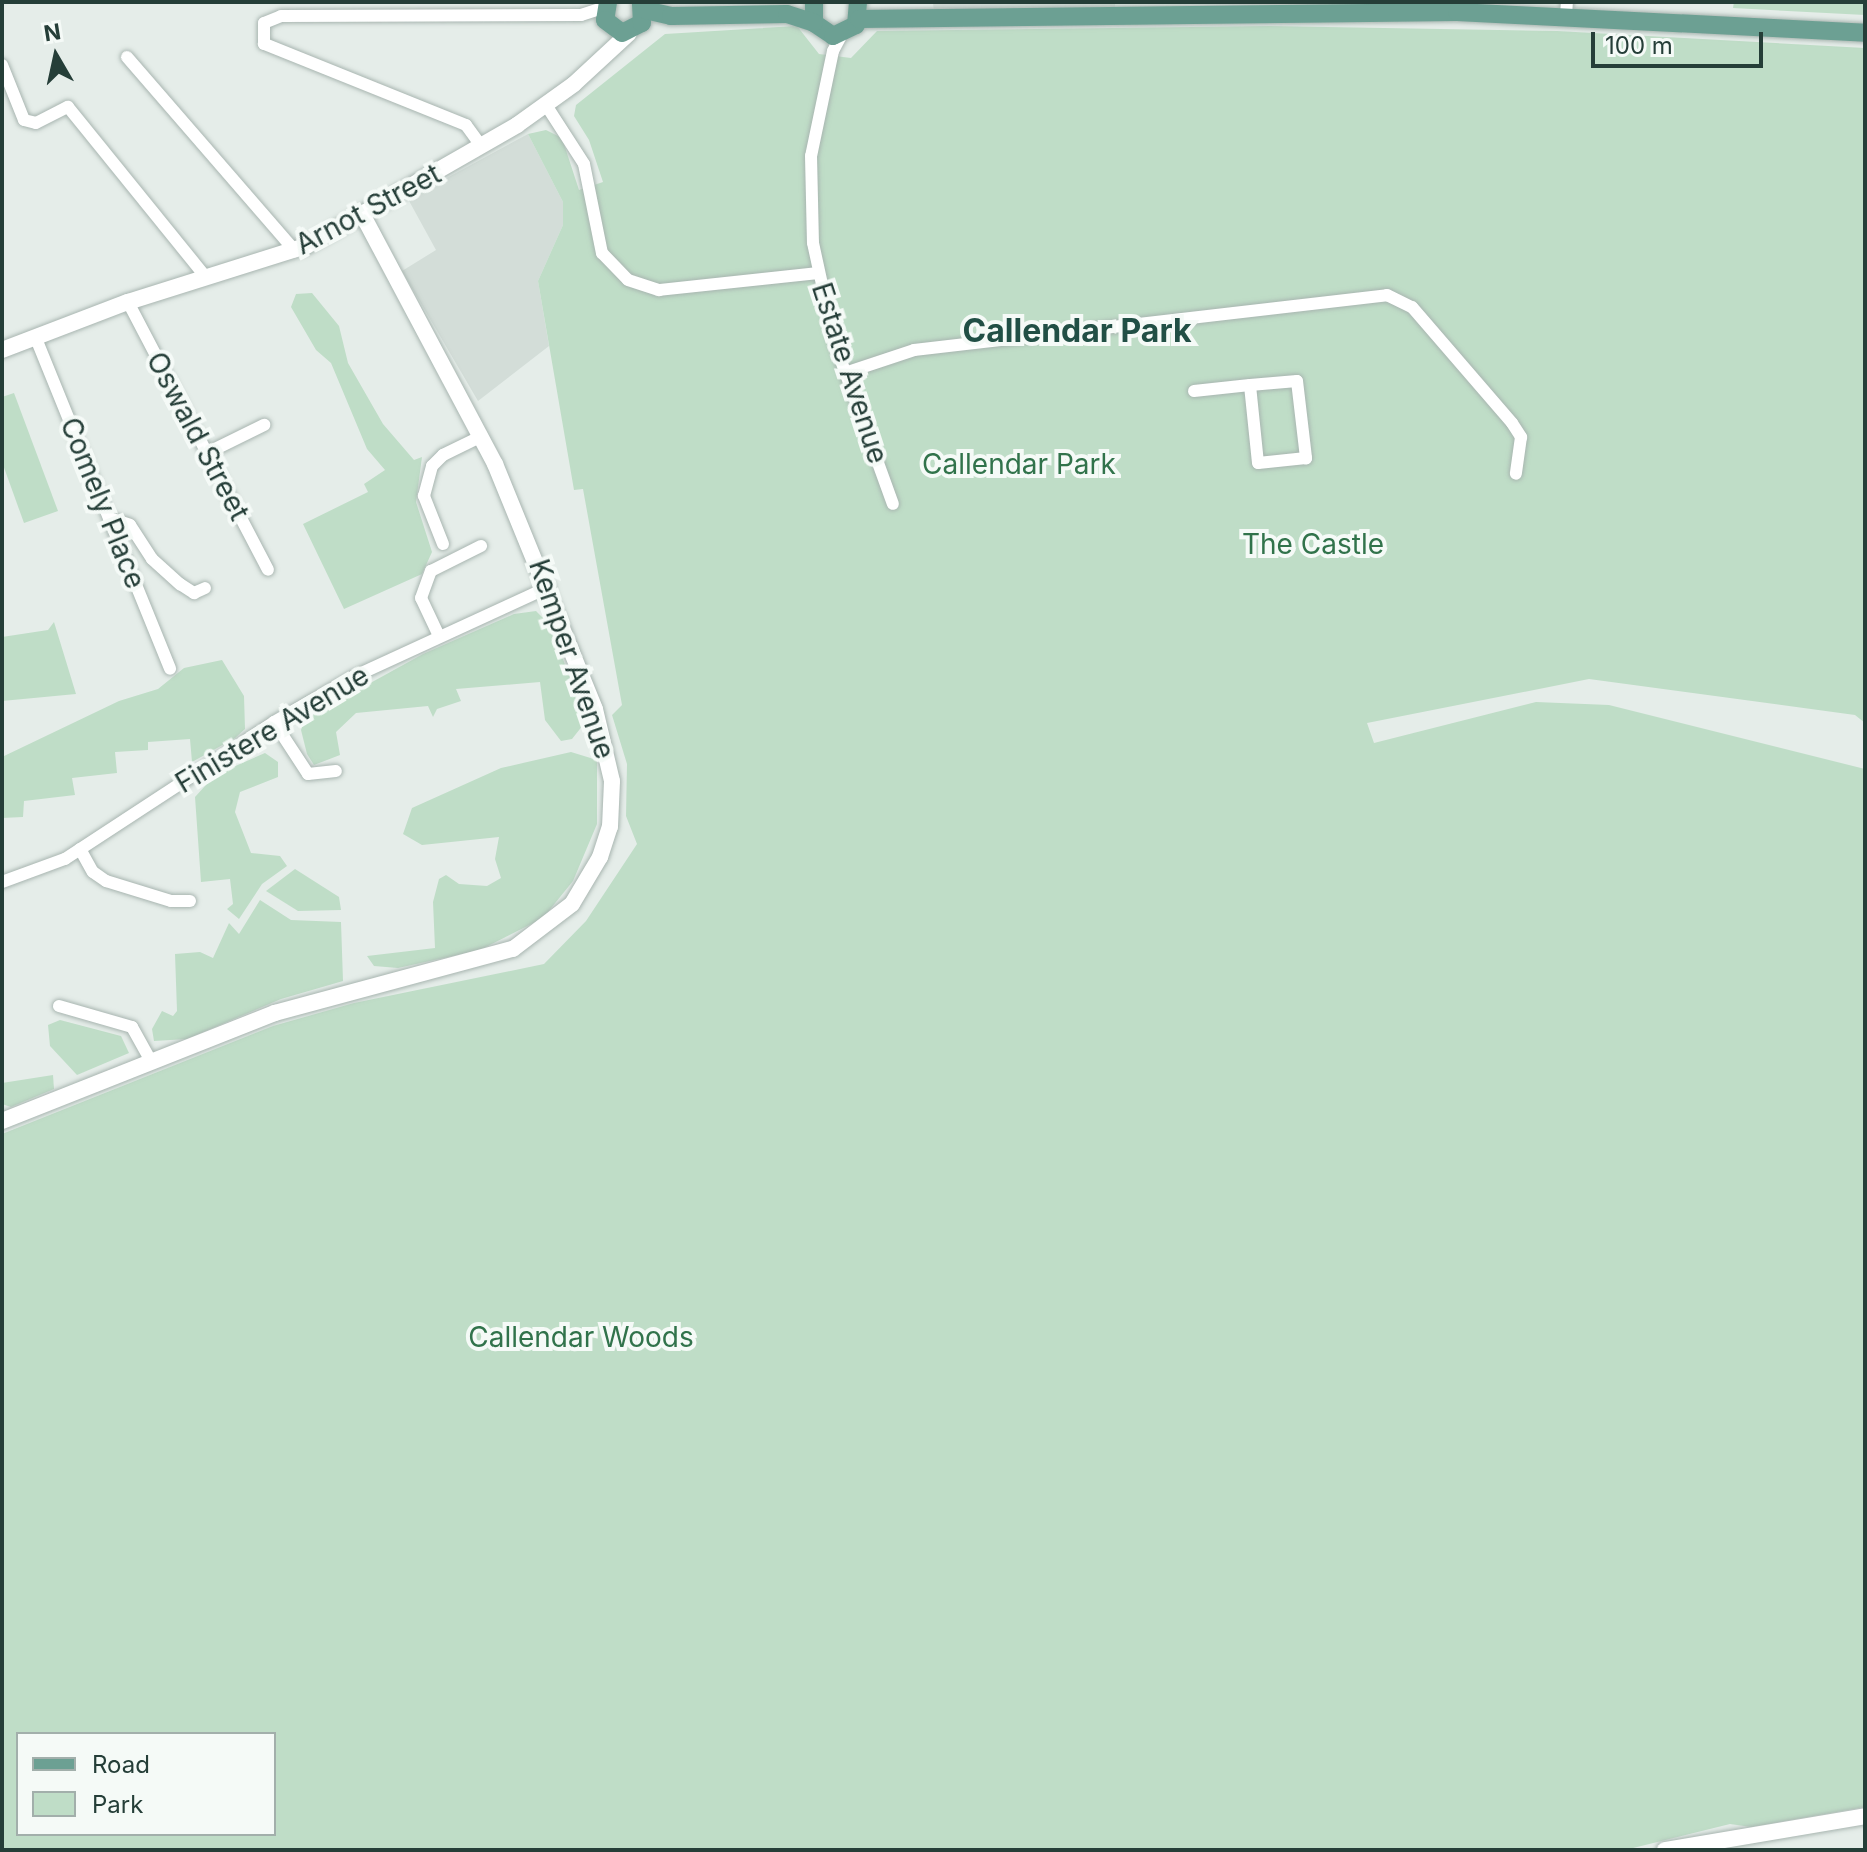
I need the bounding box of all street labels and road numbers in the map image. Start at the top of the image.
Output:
street label: Arnot Street [290,157,446,261]
street label: Estate Avenue [805,278,895,468]
street label: Oswald Street [140,346,256,526]
street label: Comely Place [53,413,153,593]
street label: Kemper Avenue [522,555,622,763]
street label: Finistere Avenue [169,658,375,800]

